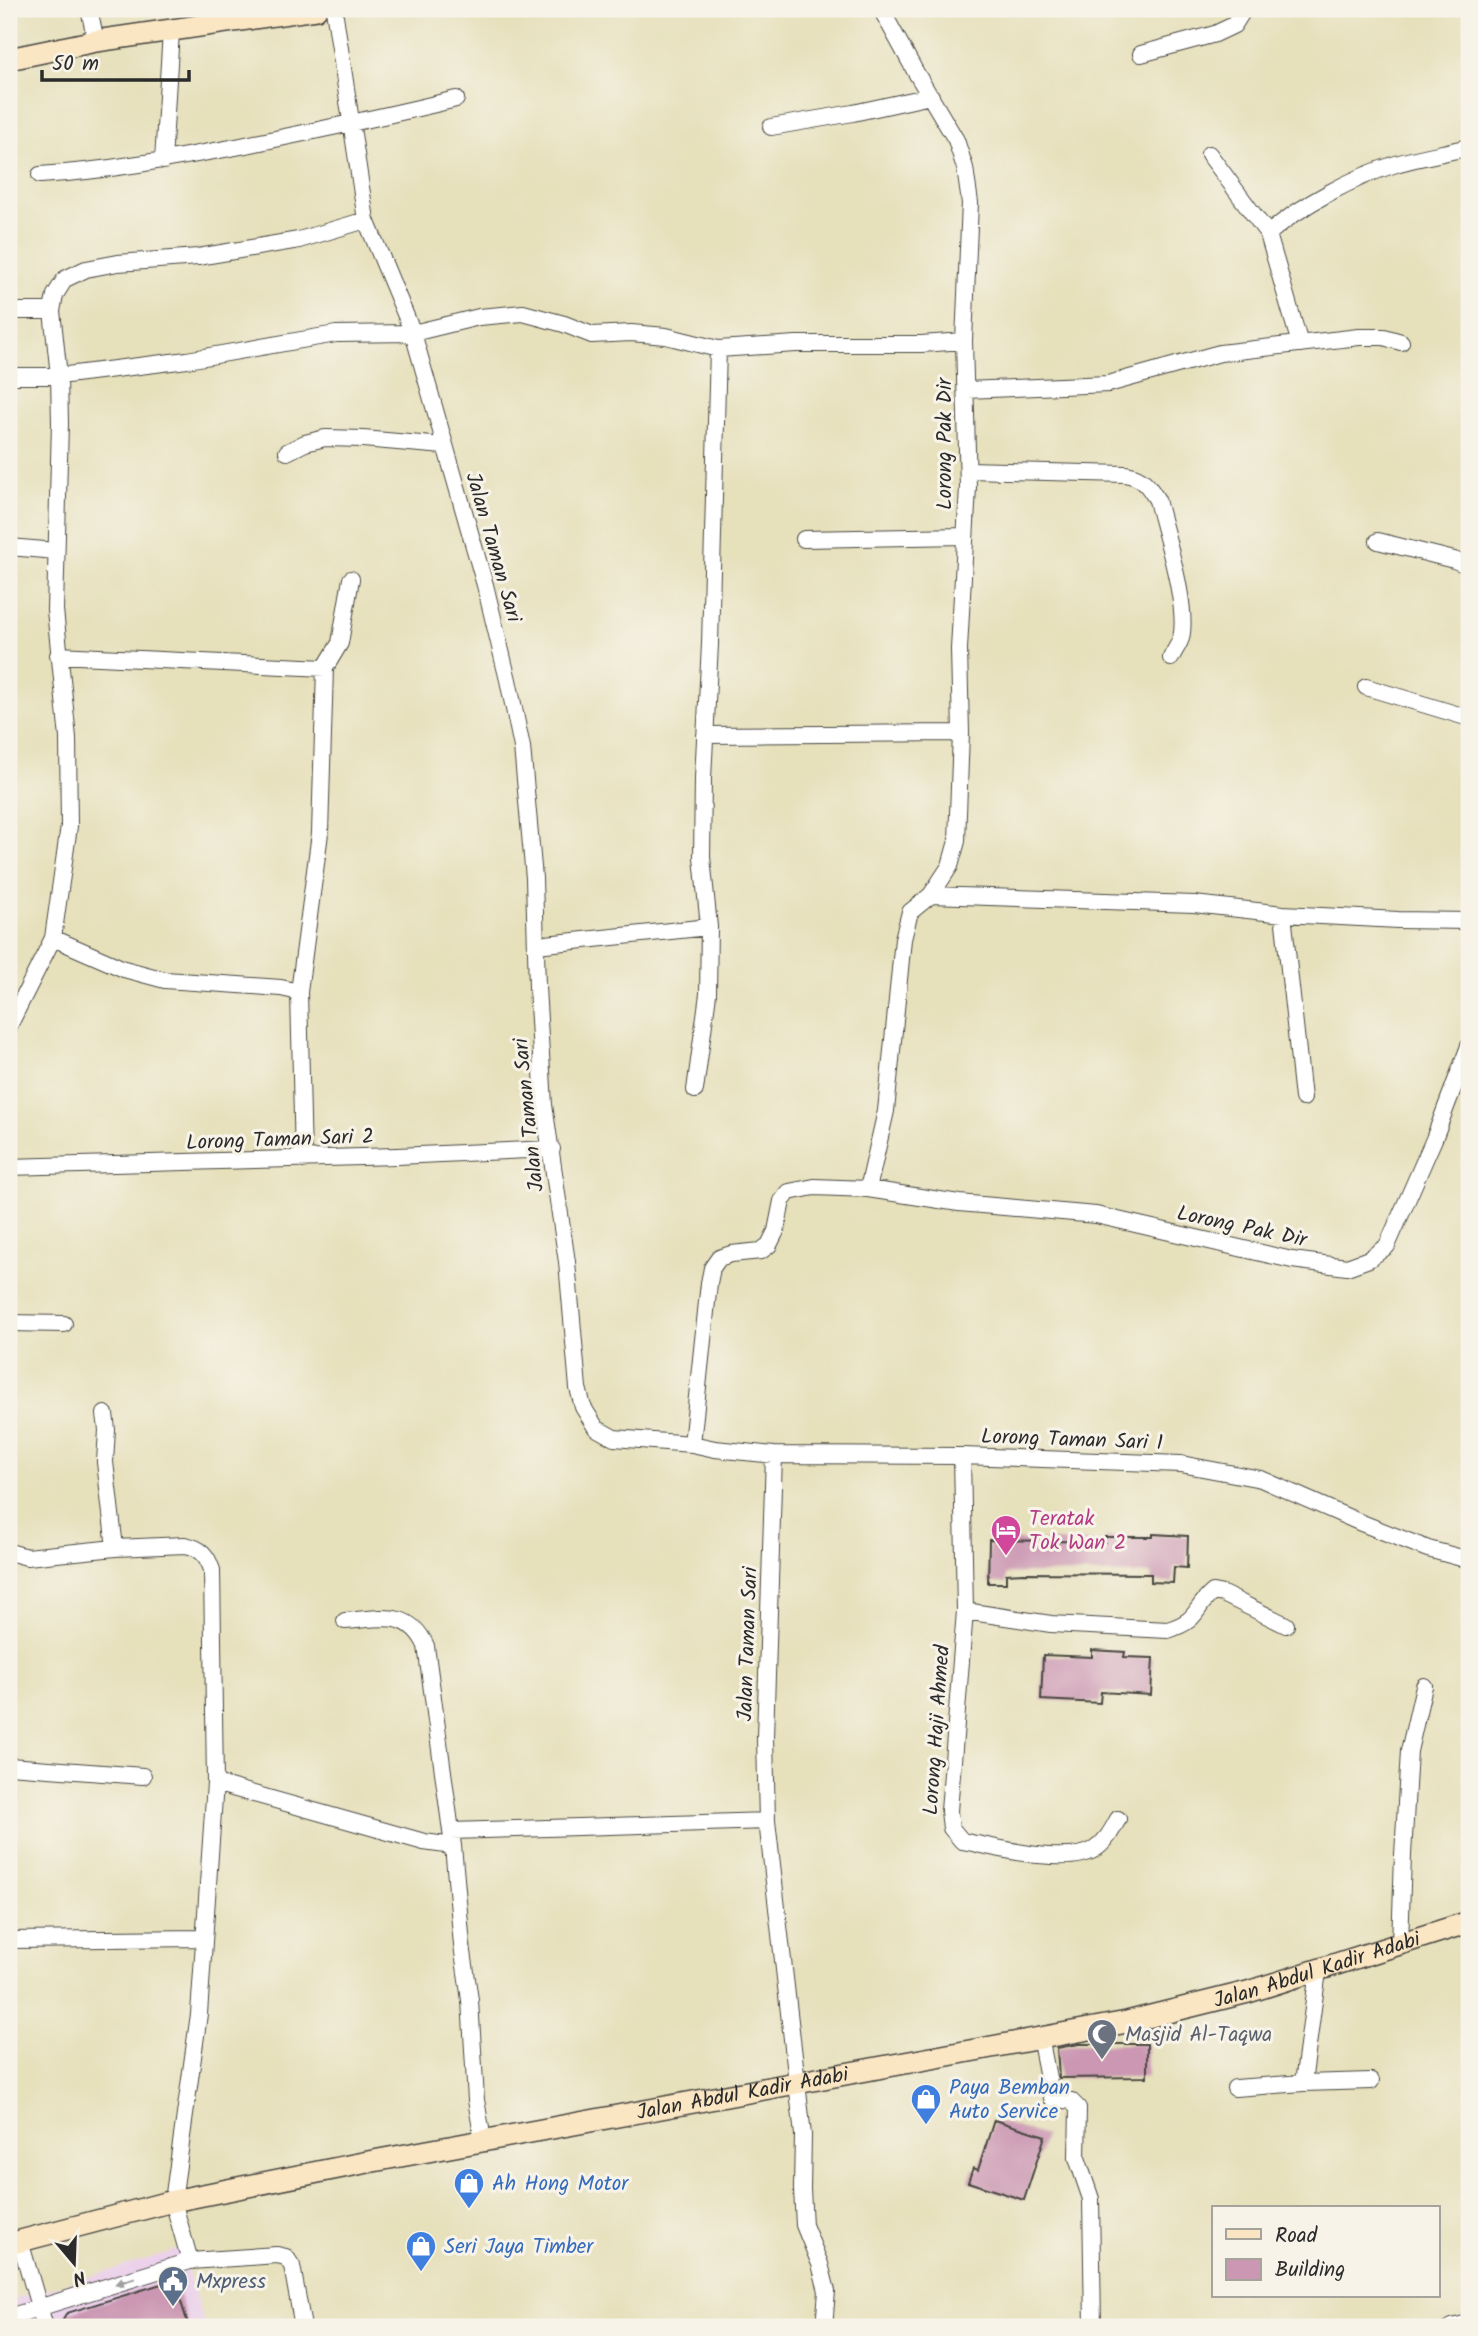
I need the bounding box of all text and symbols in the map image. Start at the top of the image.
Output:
scale bar [42,38,189,82]
text: 50 m [52,48,99,81]
street label: Lorong Pak Dir [929,377,962,510]
street label: Jalan Taman Sari [455,469,530,627]
street label: Jalan Taman Sari [505,1035,554,1193]
street label: Lorong Taman Sari 2 [186,1121,375,1160]
street label: Lorong Pak Dir [1174,1198,1311,1258]
street label: Lorong Taman Sari 1 [980,1421,1164,1460]
place label: Teratak Tok Wan 2 [1029,1503,1126,1560]
hotel icon: Teratak Tok Wan 2 [989,1513,1023,1557]
street label: Jalan Taman Sari [729,1565,768,1722]
street label: Lorong Haji Ahmed [915,1643,960,1816]
street label: Jalan Abdul Kadir Adabi [1210,1923,1425,2018]
mosque icon: Masjid Al-Taqwa [1085,2017,1119,2061]
place label: Masjid Al-Taqwa [1125,2019,1272,2052]
street label: Jalan Abdul Kadir Adabi [634,2059,852,2130]
place label: Paya Bemban Auto Service [949,2072,1070,2129]
shop icon: Paya Bemban Auto Service [909,2082,943,2126]
shop icon: Ah Hong Motor [452,2166,486,2210]
place label: Ah Hong Motor [492,2168,629,2201]
legend [1212,2206,1440,2298]
text: Road [1275,2220,1318,2253]
north arrow [38,2228,108,2298]
shop icon: Seri Jaya Timber [404,2229,438,2273]
place label: Seri Jaya Timber [444,2231,594,2264]
text: Building [1275,2254,1345,2287]
text: N [68,2261,89,2293]
public building icon: Mxpress [156,2264,190,2308]
place label: Mxpress [196,2266,266,2299]
one-way arrow [114,2276,135,2287]

